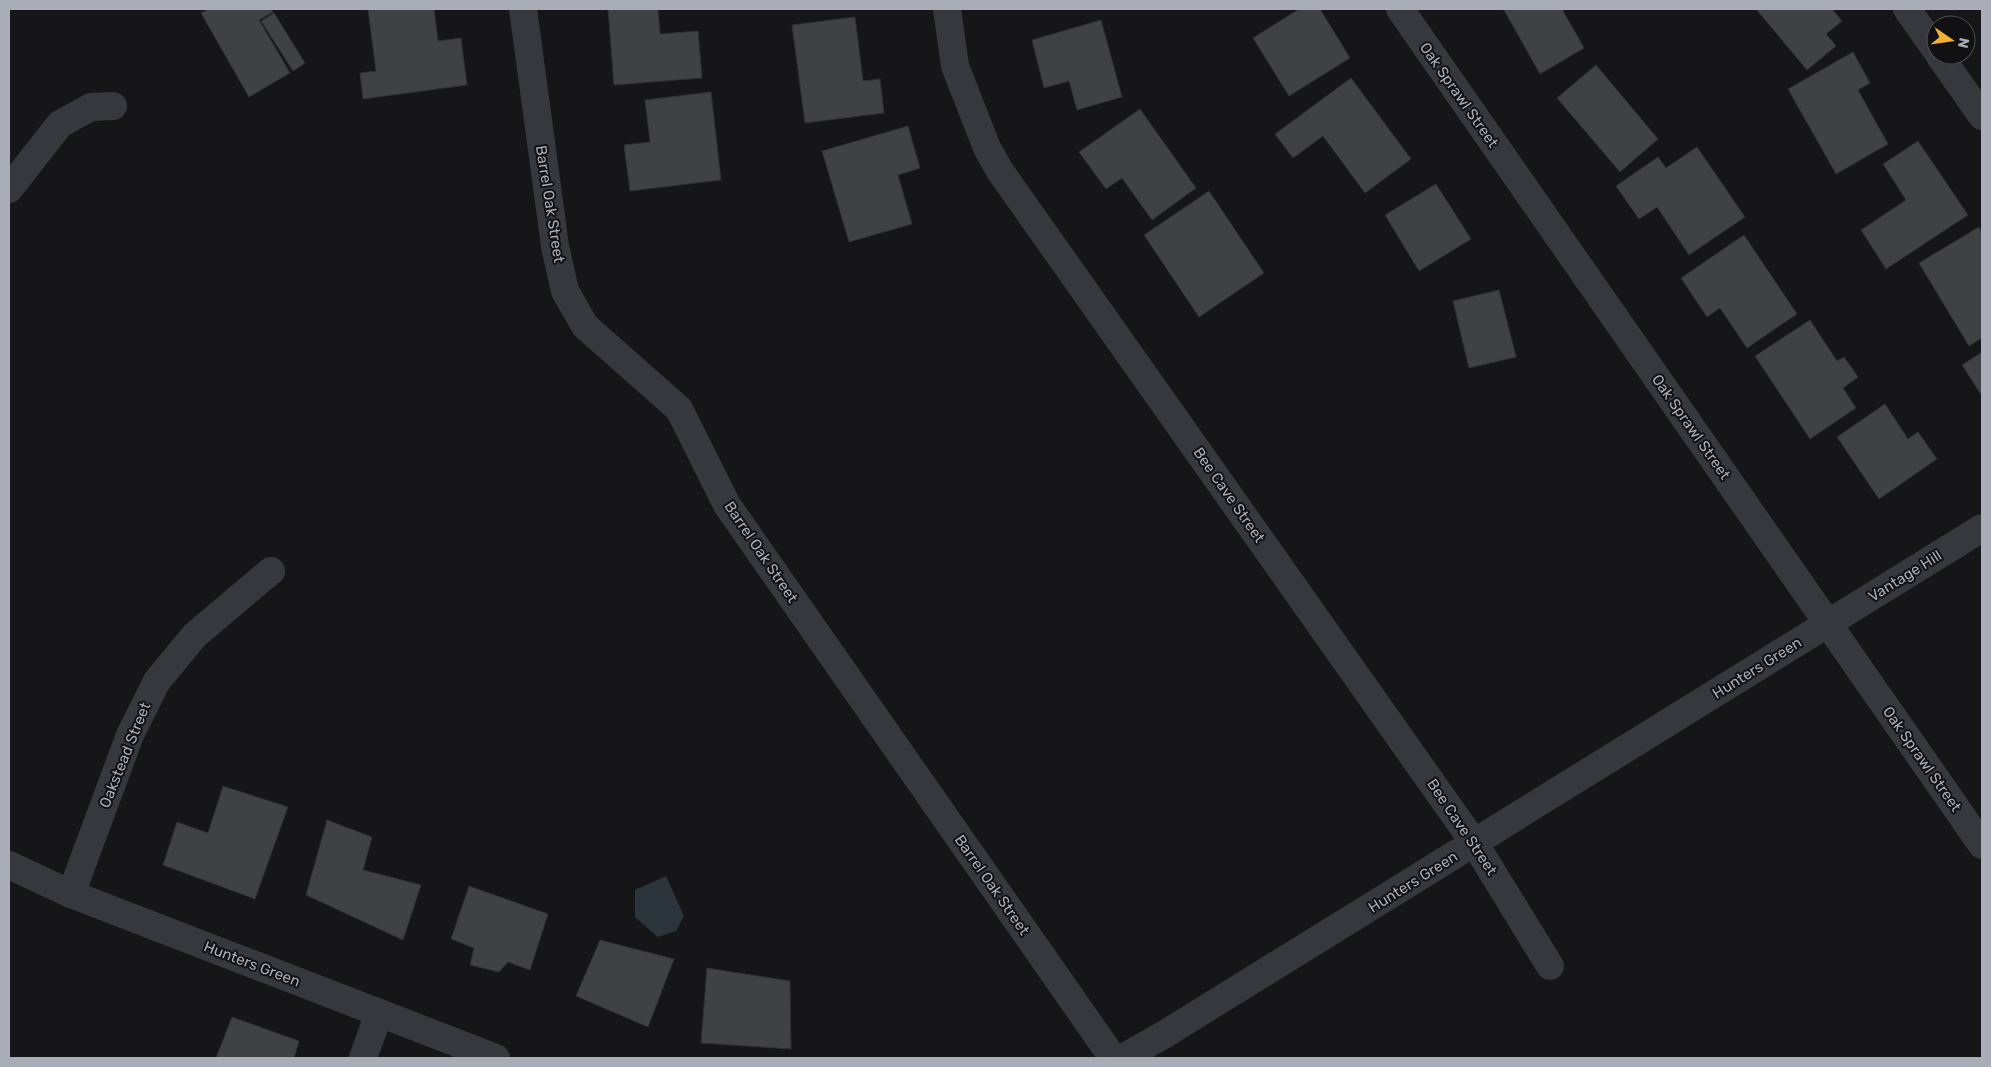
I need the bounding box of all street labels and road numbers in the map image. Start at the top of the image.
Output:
street label: Oak Sprawl Street [1416,39,1502,151]
street label: Barrel Oak Street [532,144,568,264]
street label: Oak Sprawl Street [1648,371,1734,483]
street label: Bee Cave Street [1189,444,1269,546]
street label: Barrel Oak Street [720,498,802,606]
street label: Vantage Hill [1865,546,1945,606]
street label: Hunters Green [1709,633,1805,703]
street label: Oakstead Street [96,700,154,810]
street label: Oak Sprawl Street [1879,703,1965,815]
street label: Bee Cave Street [1423,776,1501,879]
street label: Barrel Oak Street [951,831,1033,939]
street label: Hunters Green [1365,847,1461,917]
street label: Hunters Green [201,937,303,991]

